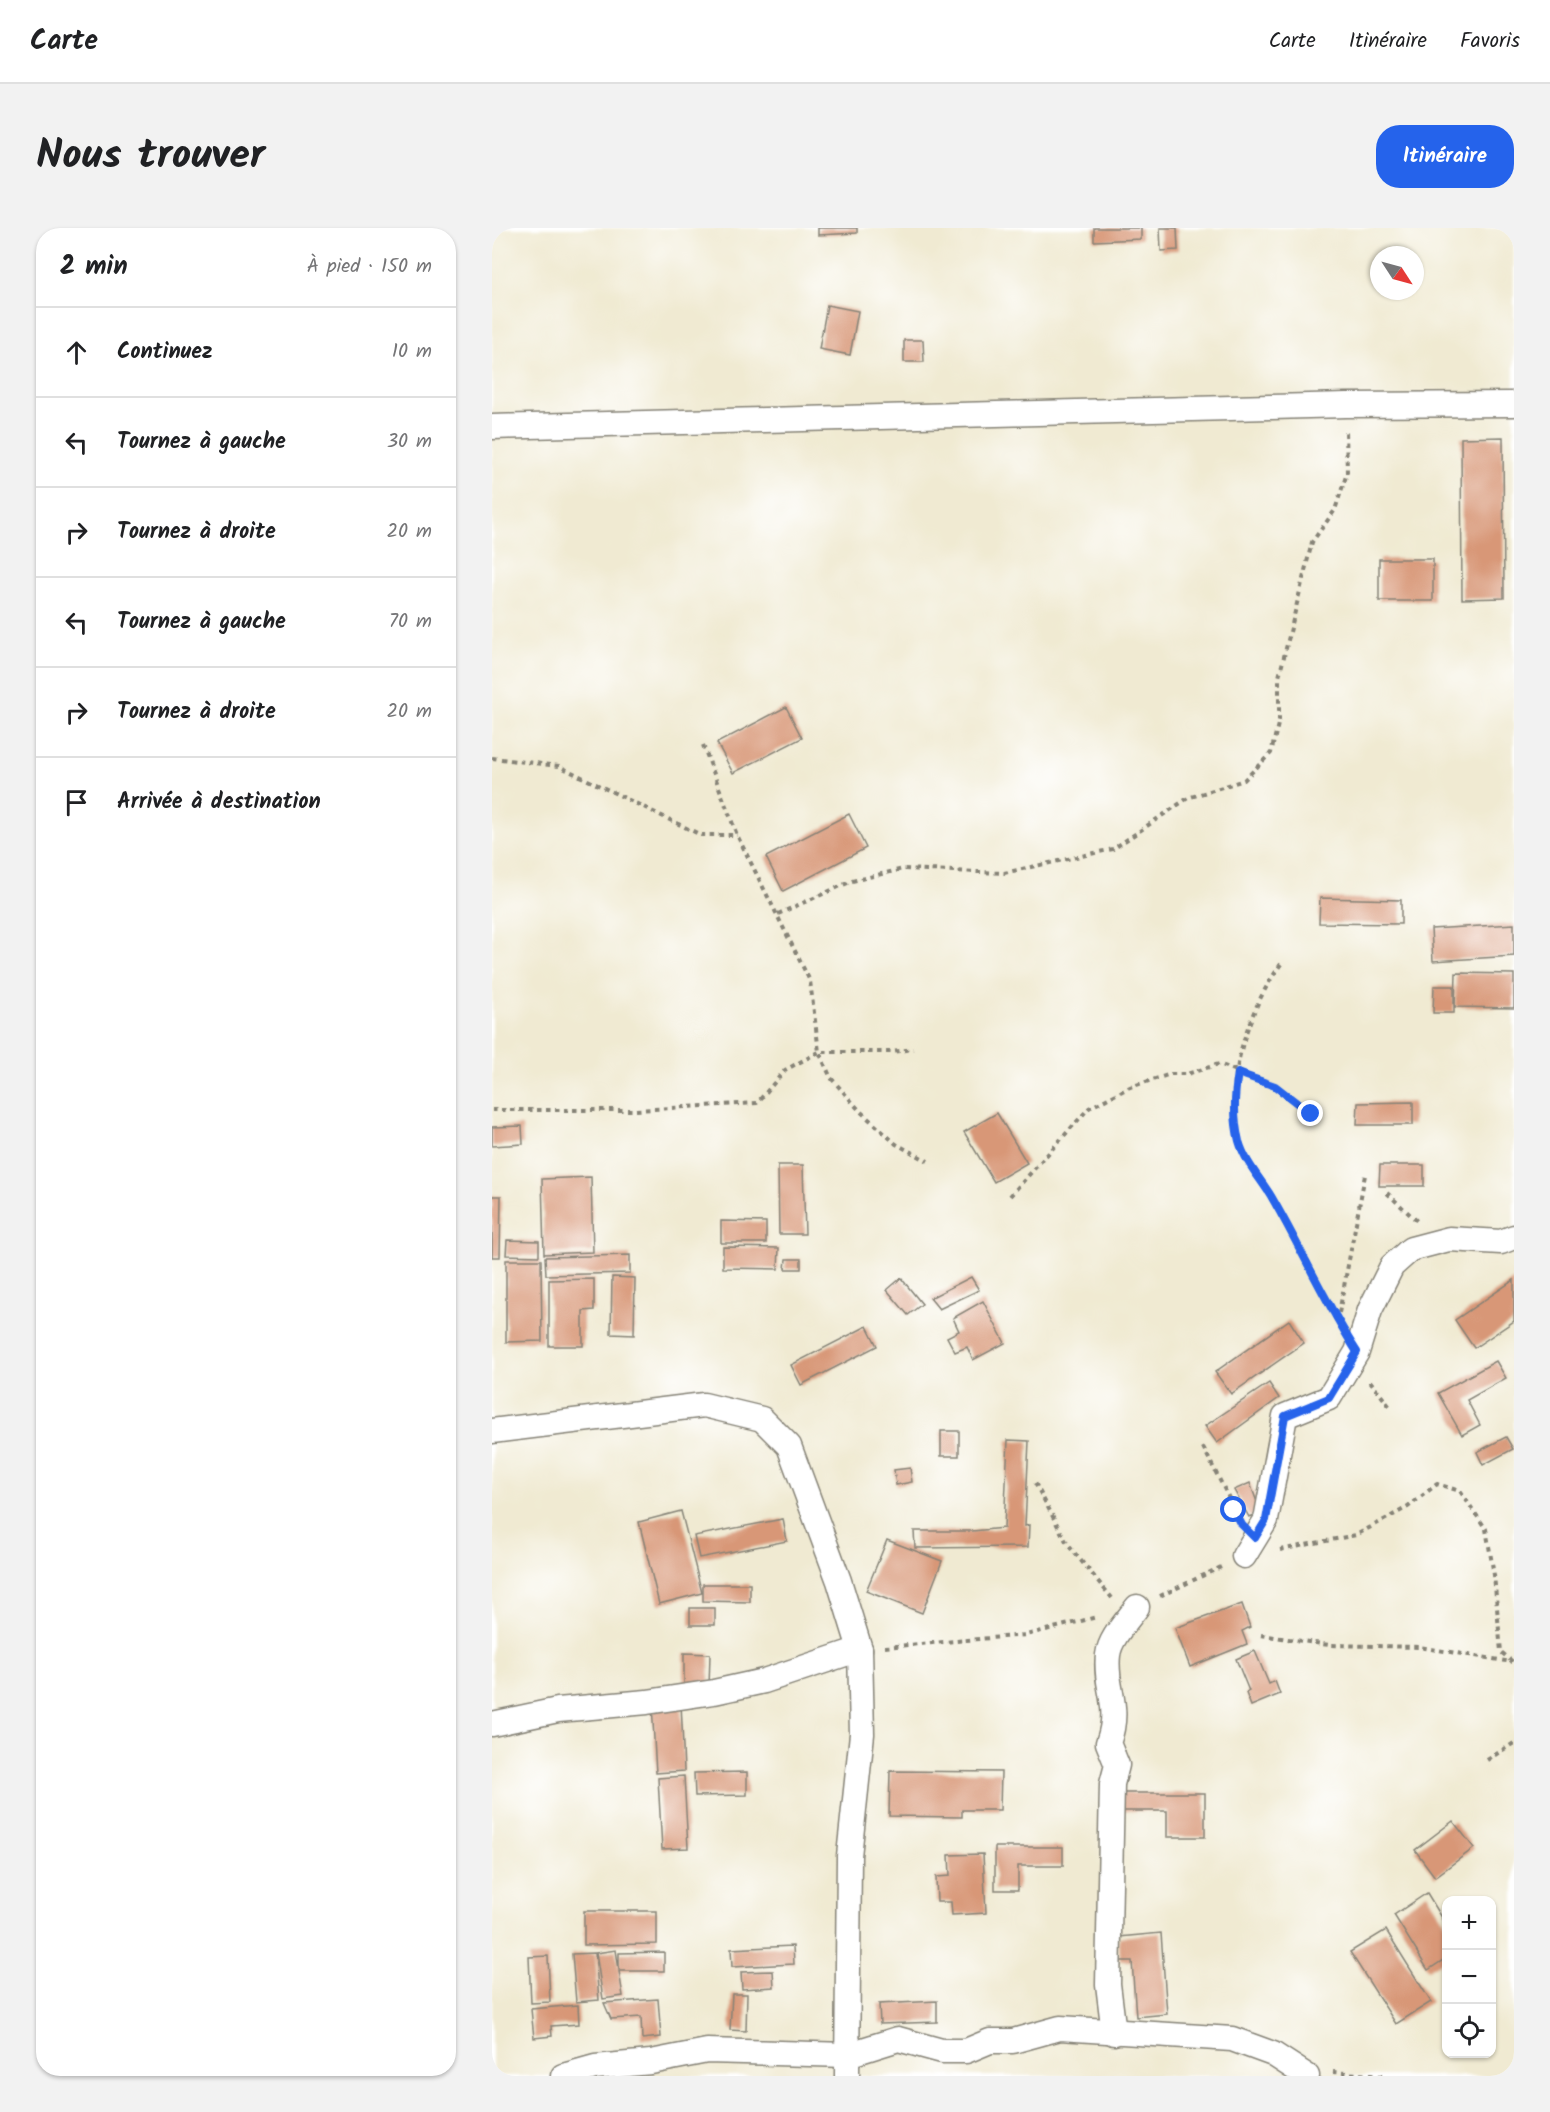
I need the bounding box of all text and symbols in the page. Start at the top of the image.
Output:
text: Carte [30,19,98,64]
text: Carte [1269,25,1316,58]
text: Itinéraire [1349,25,1427,58]
text: Favoris [1460,25,1520,58]
text: Nous trouver [36,123,265,190]
button: Itinéraire [1376,125,1514,188]
text: 2 min [60,246,128,288]
north arrow [1370,246,1424,300]
text: À pied · 150 m [307,251,432,283]
text: Continuez [117,335,213,370]
icon: ahead [60,336,93,369]
text: 10 m [392,336,432,368]
text: Tournez à gauche [117,425,286,460]
icon: left [60,426,93,459]
text: 30 m [387,426,432,458]
text: Tournez à droite [117,515,276,550]
icon: right [60,516,93,549]
text: 20 m [386,516,432,548]
text: Tournez à gauche [117,605,286,640]
icon: left [60,606,93,639]
text: 70 m [389,606,432,638]
text: Tournez à droite [117,695,276,730]
icon: right [60,696,93,729]
text: 20 m [386,696,432,728]
text: Arrivée à destination [117,785,321,820]
icon: arrive [60,786,93,819]
route end [1297,1100,1323,1126]
route start [1220,1496,1246,1522]
map controls [1442,1896,1496,2058]
button: + [1442,1896,1496,1950]
button: − [1442,1950,1496,2004]
button: locate [1442,2004,1496,2058]

